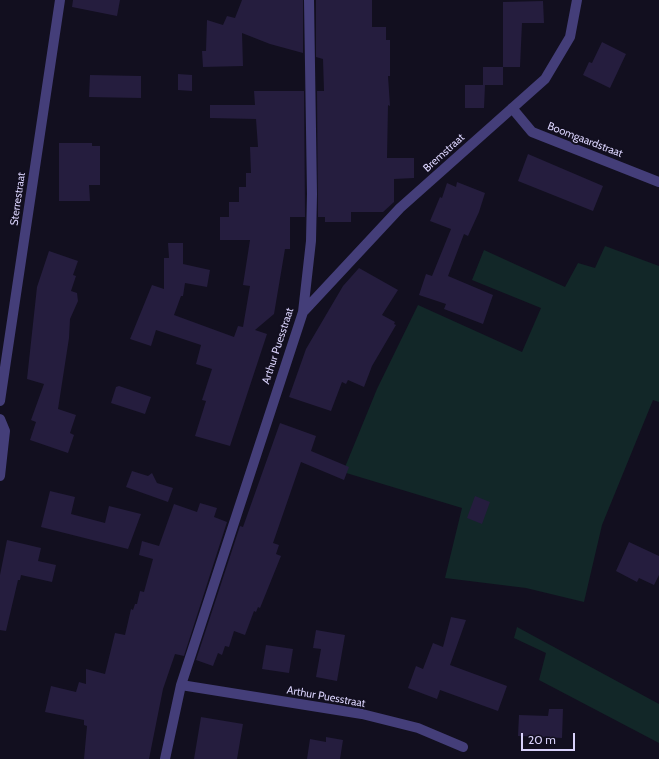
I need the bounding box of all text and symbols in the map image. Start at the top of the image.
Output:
street label: Boomgaardstraat [545,120,625,160]
street label: Bremstraat [421,131,467,175]
street label: Sterrestraat [8,171,28,227]
street label: Arthur Puesstraat [259,306,297,386]
street label: Arthur Puesstraat [286,684,366,710]
scale bar [523,725,577,751]
text: 20 m [528,732,556,747]

